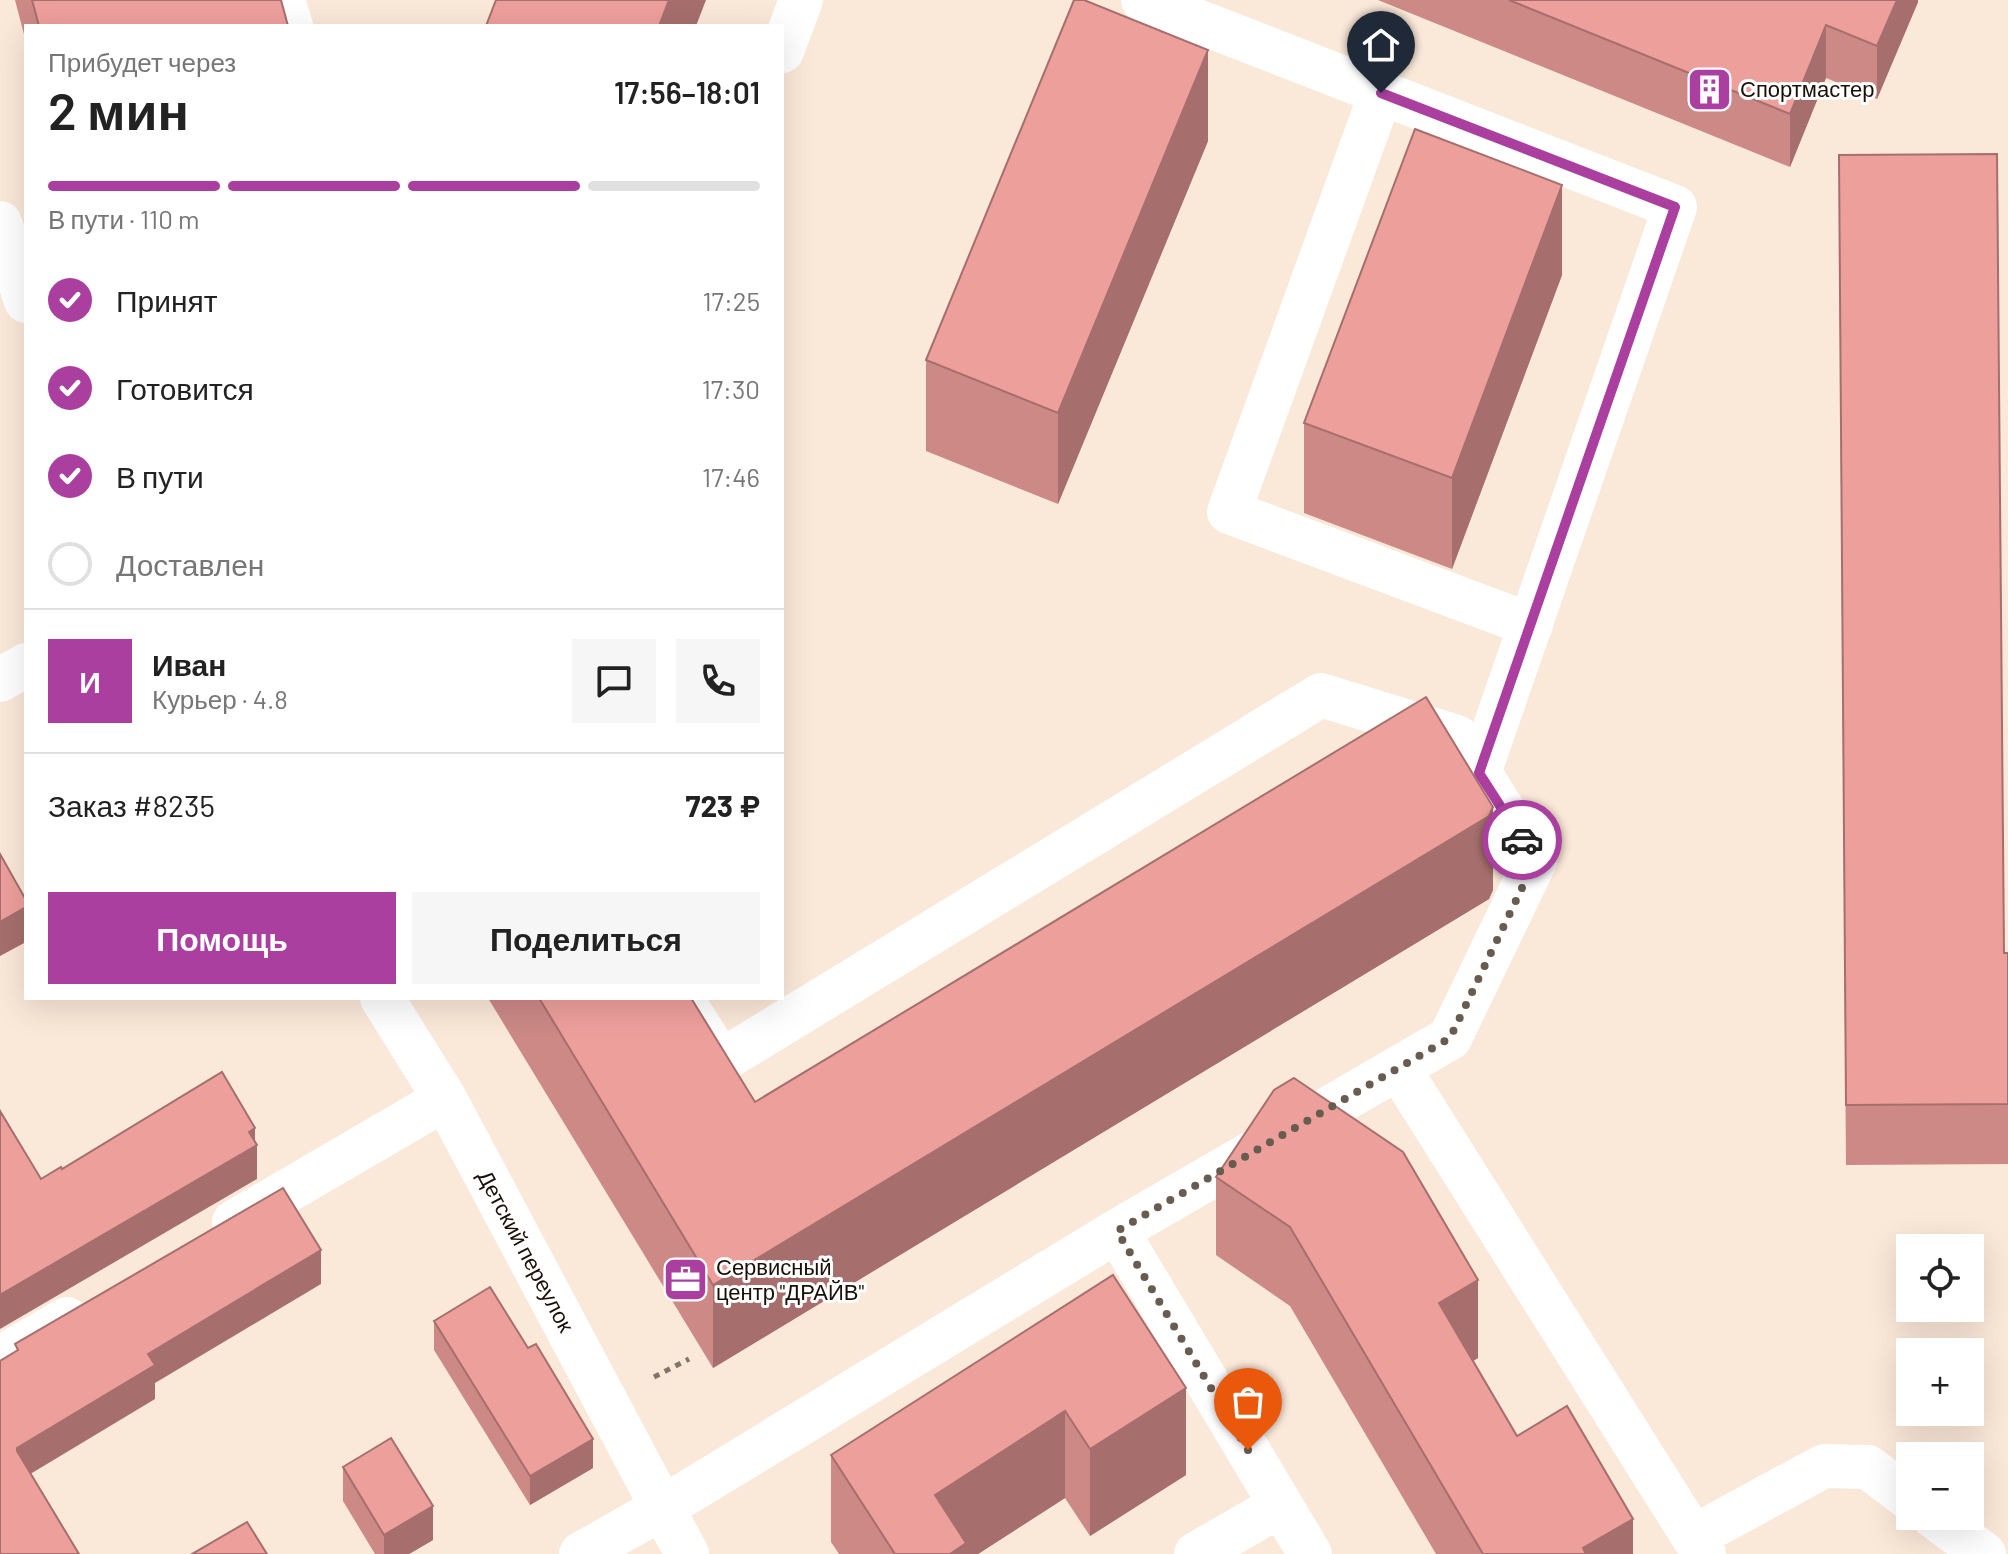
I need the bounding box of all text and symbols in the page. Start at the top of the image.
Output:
pin [1347,11,1415,93]
icon: home [1359,23,1403,67]
text: Прибудет через [48,46,236,77]
building icon: Спортмастер [1685,65,1733,113]
text: 17:56–18:01 [614,74,760,110]
place label: Спортмастер [1740,75,1875,102]
text: 2 мин [48,78,189,140]
text: В пути · 110 m [48,203,200,234]
icon: check [48,278,92,322]
text: Принят [116,282,218,318]
text: 17:25 [702,285,760,316]
icon: check [48,366,92,410]
text: Готовится [116,370,254,406]
text: 17:30 [702,373,760,404]
icon: check [48,454,92,498]
text: В пути [116,458,204,494]
text: 17:46 [702,461,760,492]
text: Доставлен [116,546,264,582]
button: chat [572,639,656,723]
button: phone [676,639,760,723]
text: Иван [152,646,226,682]
text: И [79,663,101,699]
text: Курьер · 4.8 [152,683,288,714]
text: Заказ #8235 [48,787,215,823]
text: 723 ₽ [686,787,760,823]
courier [1482,800,1562,880]
icon: car [1500,818,1544,862]
button: Помощь [48,892,396,984]
button: Поделиться [412,892,760,984]
street label: Детский переулок [472,1165,581,1337]
map controls [1896,1234,1984,1530]
button: locate [1896,1234,1984,1322]
place label: Сервисный центр "ДРАЙВ" [716,1253,864,1305]
office icon: Сервисный центр "ДРАЙВ" [661,1256,709,1304]
button: + [1896,1338,1984,1426]
pin [1214,1368,1282,1450]
icon: bag [1226,1380,1270,1424]
button: − [1896,1442,1984,1530]

